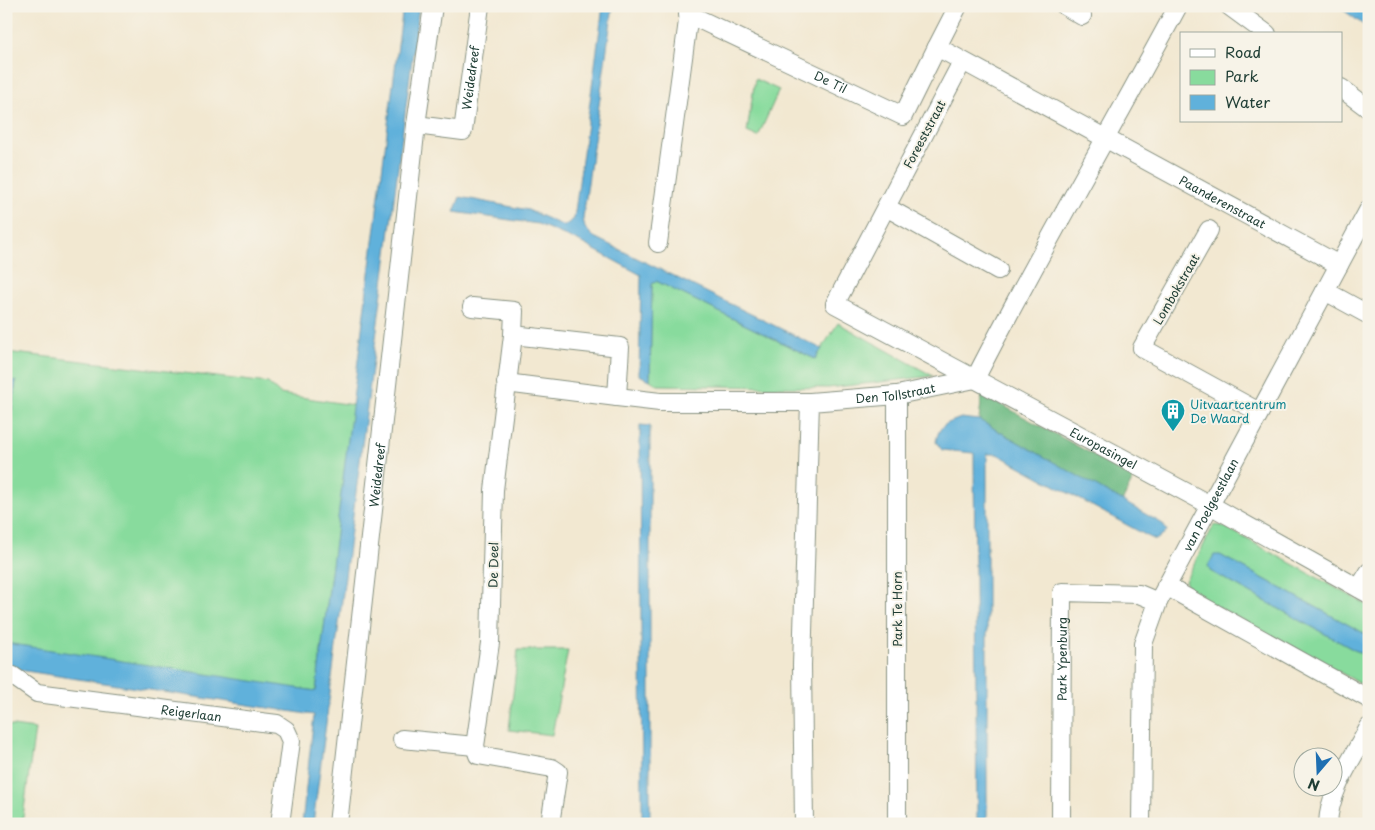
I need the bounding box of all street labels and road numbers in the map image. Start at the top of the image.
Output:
street label: Weidedreef [457,44,484,111]
street label: De Til [811,66,850,97]
street label: Foreeststraat [898,96,950,171]
street label: Paanderenstraat [1176,171,1269,233]
street label: Lombokstraat [1148,250,1204,328]
street label: Den Tollstraat [855,378,937,407]
street label: Europasingel [1067,423,1140,473]
street label: Weidedreef [364,441,390,508]
street label: van Poelgeestlaan [1178,455,1243,554]
street label: De Deel [484,542,502,588]
street label: Park Te Horn [888,571,906,647]
street label: Park Ypenburg [1053,617,1071,701]
street label: Reigerlaan [160,700,223,726]

